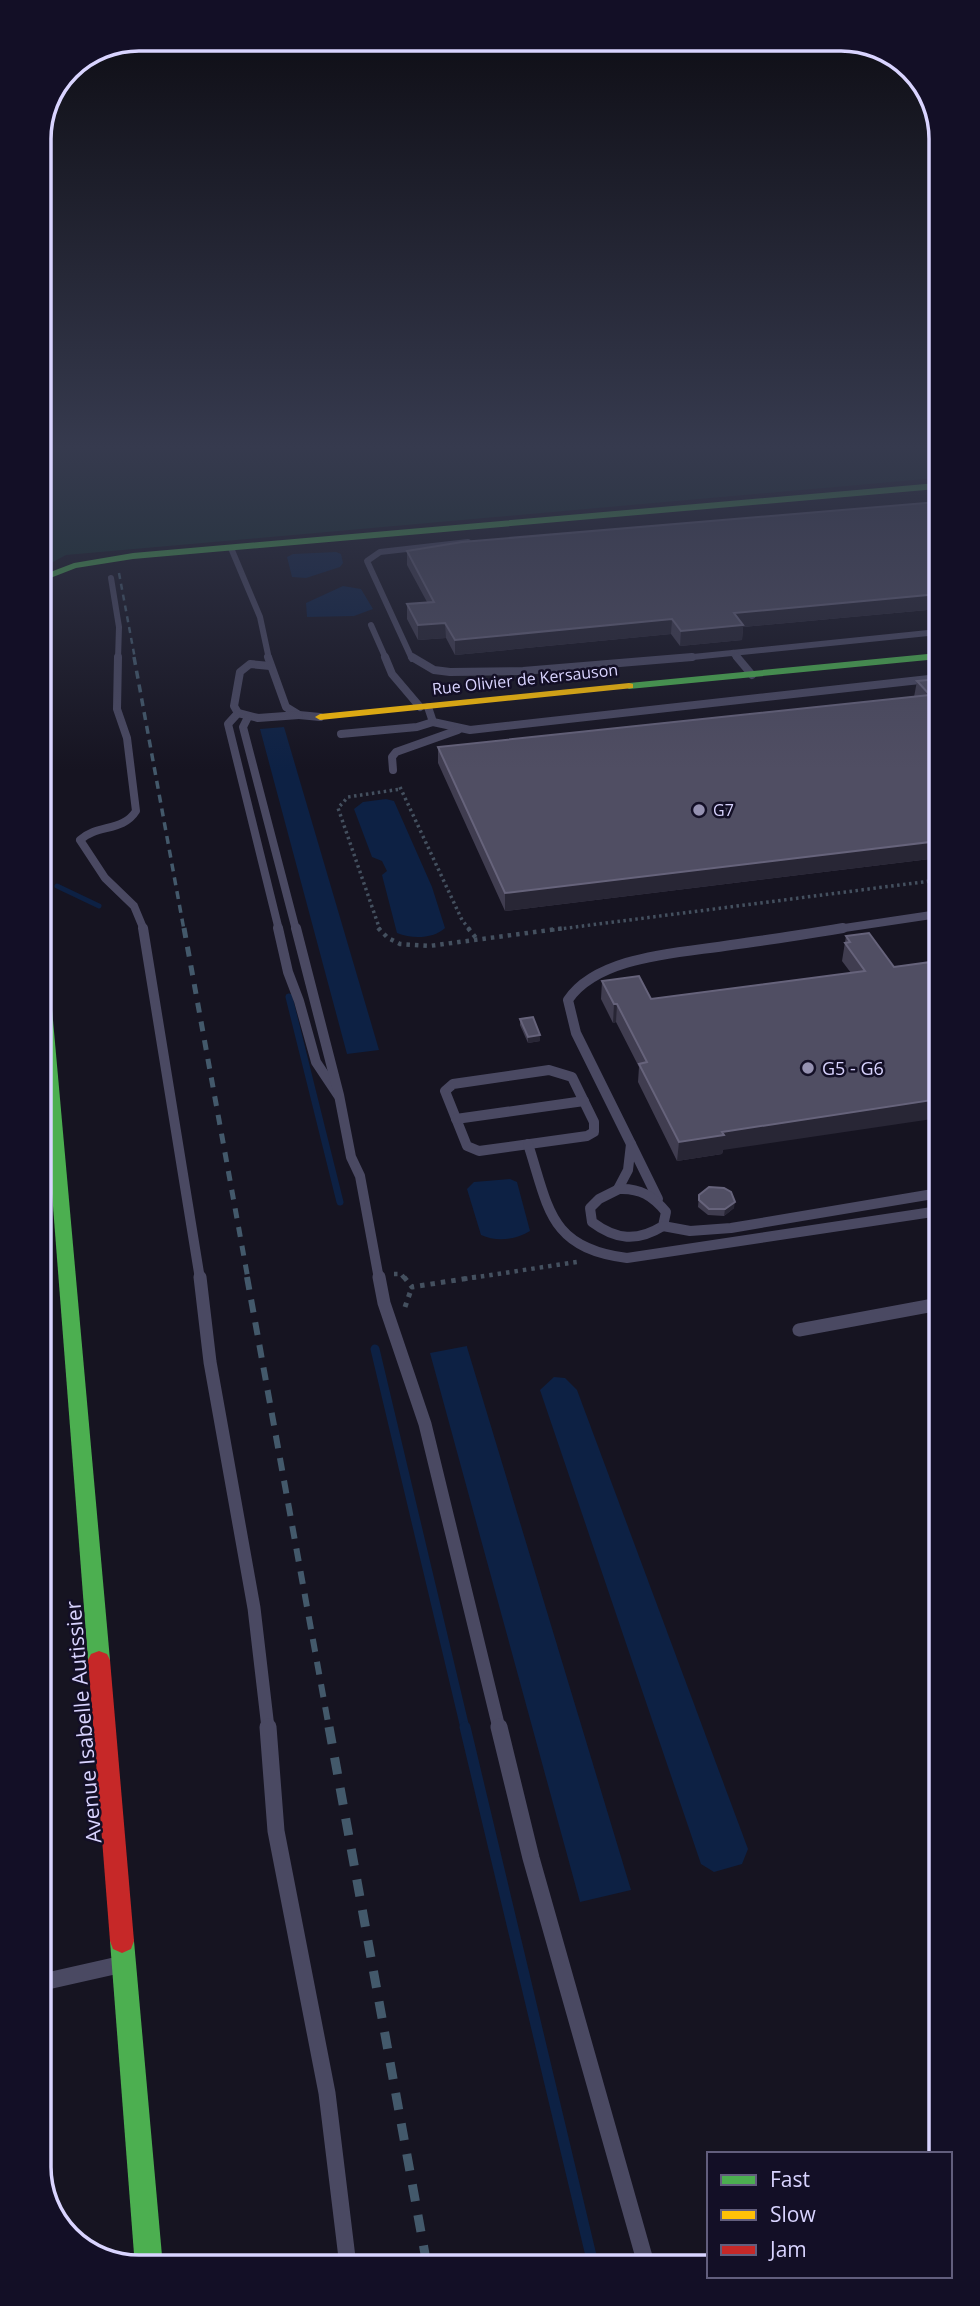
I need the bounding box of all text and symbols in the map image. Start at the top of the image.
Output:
street label: Rue Olivier de Kersauson [431,658,619,700]
place label: G7 [713,799,734,821]
marker: G7 [691,802,707,818]
place label: G5 - G6 [822,1056,884,1080]
marker: G5 - G6 [800,1060,816,1076]
street label: Avenue Isabelle Autissier [58,1599,108,1844]
legend [707,2152,952,2278]
text: Fast [770,2165,810,2193]
text: Slow [770,2200,816,2228]
text: Jam [768,2235,807,2263]

